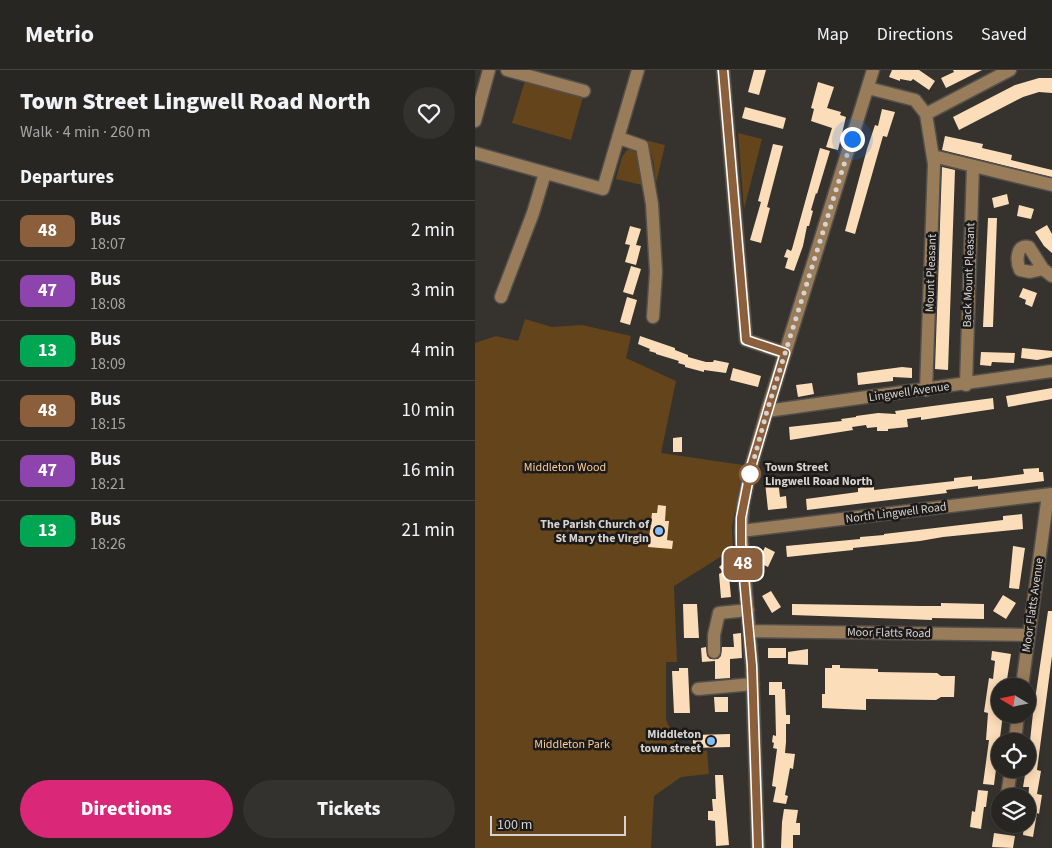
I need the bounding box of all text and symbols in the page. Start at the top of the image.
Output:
text: Metrio [25,17,94,52]
text: Map [817,22,849,47]
text: Directions [877,22,953,47]
text: Saved [981,22,1027,47]
text: Town Street Lingwell Road North [20,84,371,119]
button: heart [403,87,455,139]
text: Walk · 4 min · 260 m [20,121,151,143]
your location [840,127,865,152]
text: Departures [20,164,114,191]
text: Bus [90,206,121,233]
text: 2 min [411,217,455,244]
text: 48 [38,218,57,243]
street label: Back Mount Pleasant [959,222,979,328]
text: 18:07 [90,233,126,255]
street label: Mount Pleasant [921,234,941,312]
text: Bus [90,266,121,293]
text: 3 min [411,277,455,304]
text: 47 [38,278,57,303]
text: 18:08 [90,293,126,315]
text: Bus [90,326,121,353]
text: 4 min [411,337,455,364]
text: 13 [38,338,57,363]
text: 18:09 [90,353,126,375]
street label: Lingwell Avenue [868,378,951,406]
text: Bus [90,386,121,413]
text: 10 min [401,397,455,424]
text: 48 [38,398,57,423]
text: 18:15 [90,413,126,435]
text: Bus [90,446,121,473]
text: 16 min [401,457,455,484]
text: 47 [38,458,57,483]
park label: Middleton Wood [524,459,606,476]
place label: Town Street Lingwell Road North [765,459,873,490]
marker: Town Street Lingwell Road North [739,463,761,485]
text: 18:21 [90,473,126,495]
street label: North Lingwell Road [845,498,947,528]
text: Bus [90,506,121,533]
place label: The Parish Church of St Mary the Virgin [540,516,650,547]
text: 21 min [401,517,455,544]
text: 13 [38,518,57,543]
marker: The Parish Church of St Mary the Virgin [653,525,665,537]
text: 18:26 [90,533,126,555]
line badge: 48 [721,548,765,580]
text: 48 [733,551,753,576]
street label: Moor Flatts Avenue [1018,557,1048,653]
street label: Moor Flatts Road [847,624,931,642]
north arrow [991,678,1036,722]
map controls [991,678,1036,833]
place label: Middleton town street [640,726,701,757]
button: locate [991,733,1036,778]
marker: Middleton town street [705,735,717,747]
park label: Middleton Park [534,736,610,753]
button: Directions [20,780,233,838]
button: Tickets [243,780,455,838]
button: layers [991,788,1036,833]
scale bar [490,813,626,836]
text: 100 m [497,815,532,835]

